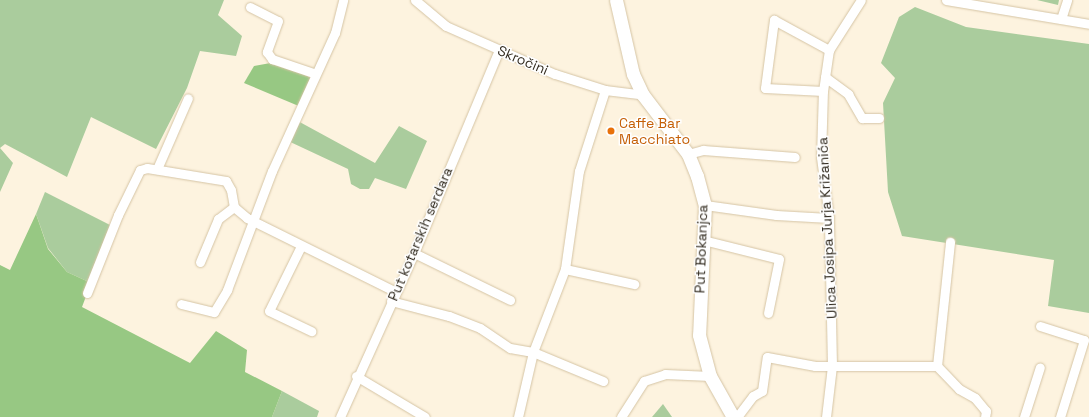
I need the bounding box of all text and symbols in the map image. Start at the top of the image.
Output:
street label: Skročini [495,42,551,78]
place label: Caffe Bar Macchiato [619,115,690,148]
marker: Caffe Bar Macchiato [606,126,616,136]
street label: Ulica Josipa Jurja Križanića [814,137,840,319]
street label: Put kotarskih serdara [384,165,456,303]
street label: Put Bokanjca [691,204,711,294]

